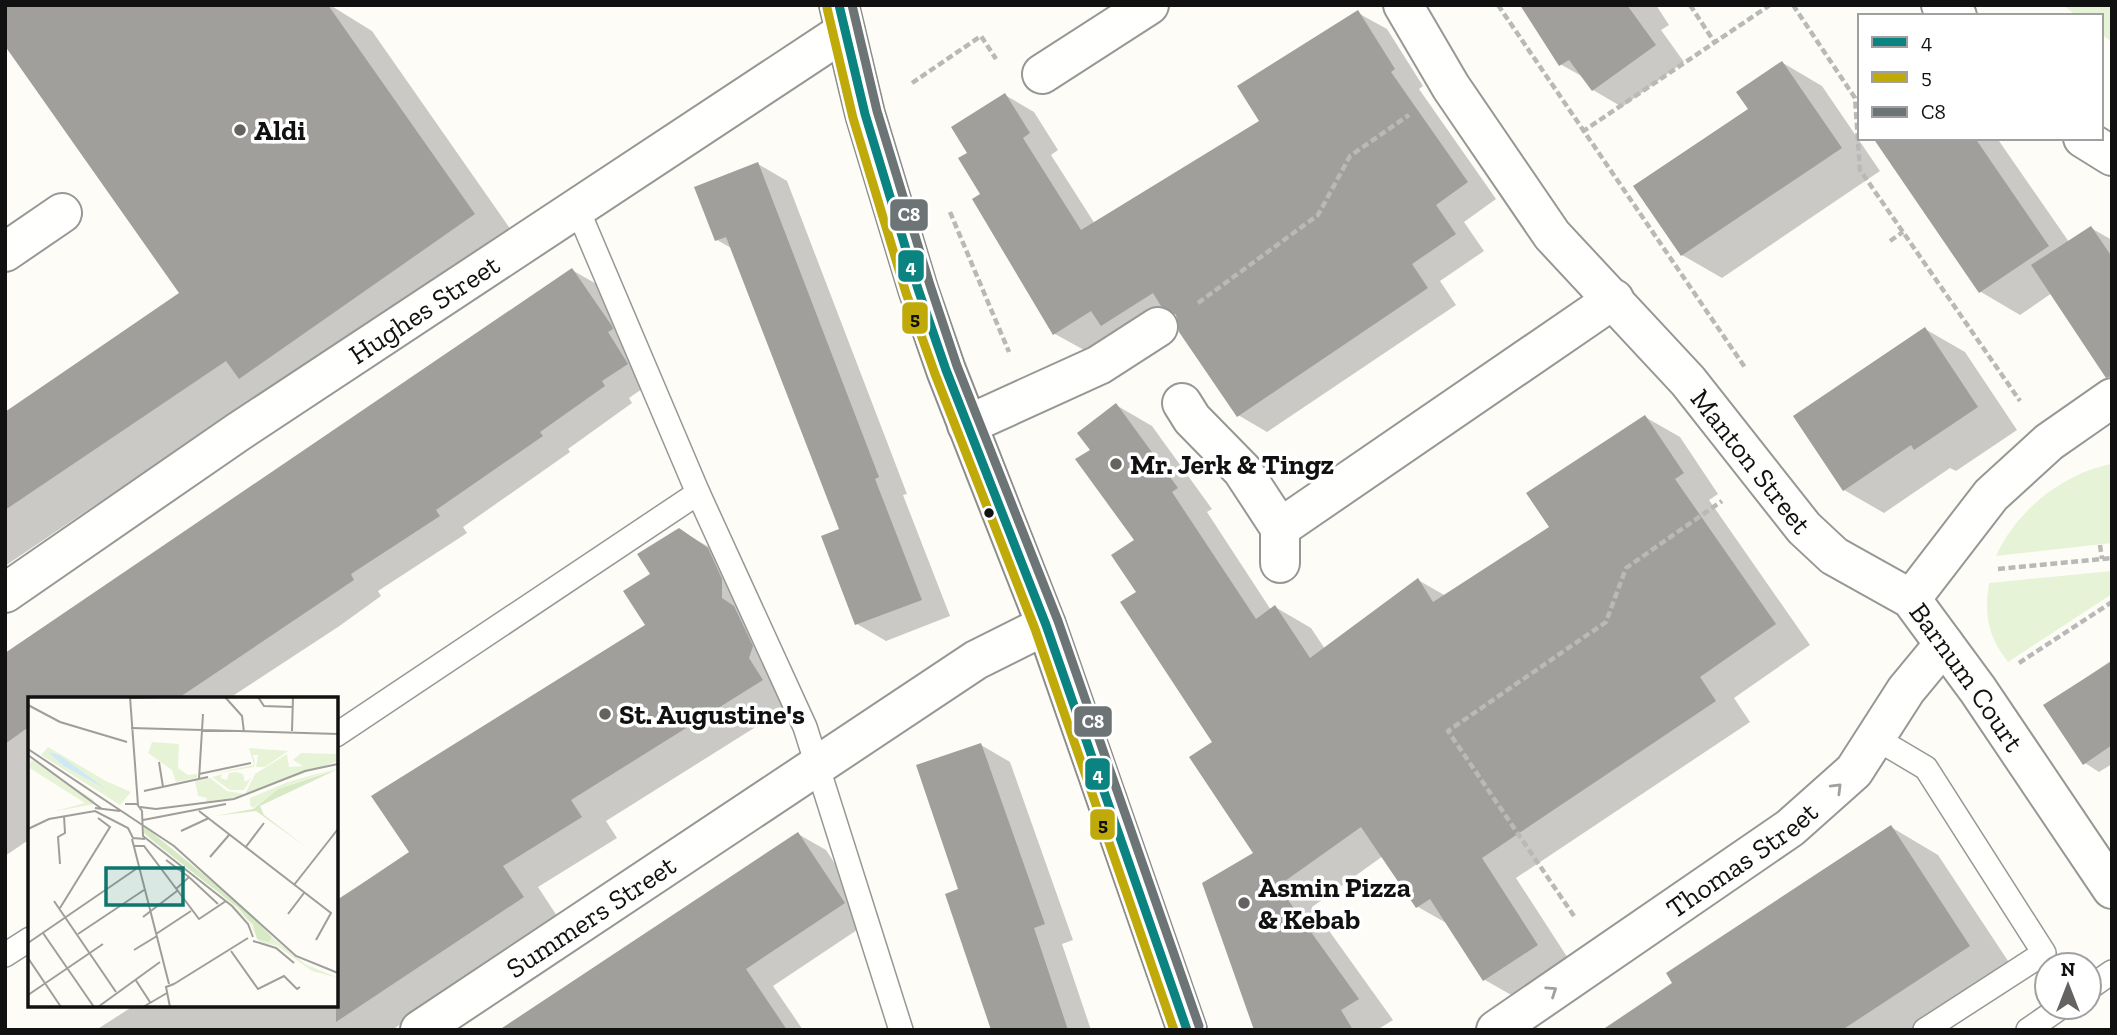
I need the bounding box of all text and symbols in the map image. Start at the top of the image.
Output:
legend [1858,14,2103,140]
text: 4 [1921,29,1932,54]
text: 5 [1921,64,1932,89]
text: C8 [1921,99,1946,124]
place label: Aldi [254,114,306,147]
marker: Aldi [232,122,248,138]
line badge: C8 [889,198,929,232]
text: C8 [898,203,920,226]
street label: Hughes Street [343,247,506,371]
line badge: 4 [897,249,925,283]
text: 4 [906,255,917,278]
line badge: 5 [901,301,929,335]
text: 5 [910,307,920,330]
street label: Manton Street [1684,382,1819,541]
place label: Mr. Jerk & Tingz [1130,448,1334,481]
marker: Mr. Jerk & Tingz [1108,456,1124,472]
unlabelled marker [982,506,996,520]
street label: Barnum Court [1903,596,2031,758]
inset map [28,697,338,1007]
place label: St. Augustine's [619,698,805,731]
line badge: C8 [1073,705,1113,738]
marker: St. Augustine's [597,706,613,722]
text: C8 [1082,710,1104,733]
line badge: 4 [1084,757,1111,791]
text: 4 [1093,763,1104,786]
one-way arrow [1829,784,1842,797]
street label: Thomas Street [1660,795,1825,925]
line badge: 5 [1089,808,1116,841]
text: 5 [1098,813,1108,836]
street label: Summers Street [500,848,682,985]
place label: Asmin Pizza & Kebab [1258,871,1411,936]
marker: Asmin Pizza & Kebab [1236,895,1252,911]
north arrow [2033,951,2103,1021]
text: N [2061,958,2075,981]
one-way arrow [1544,987,1557,999]

